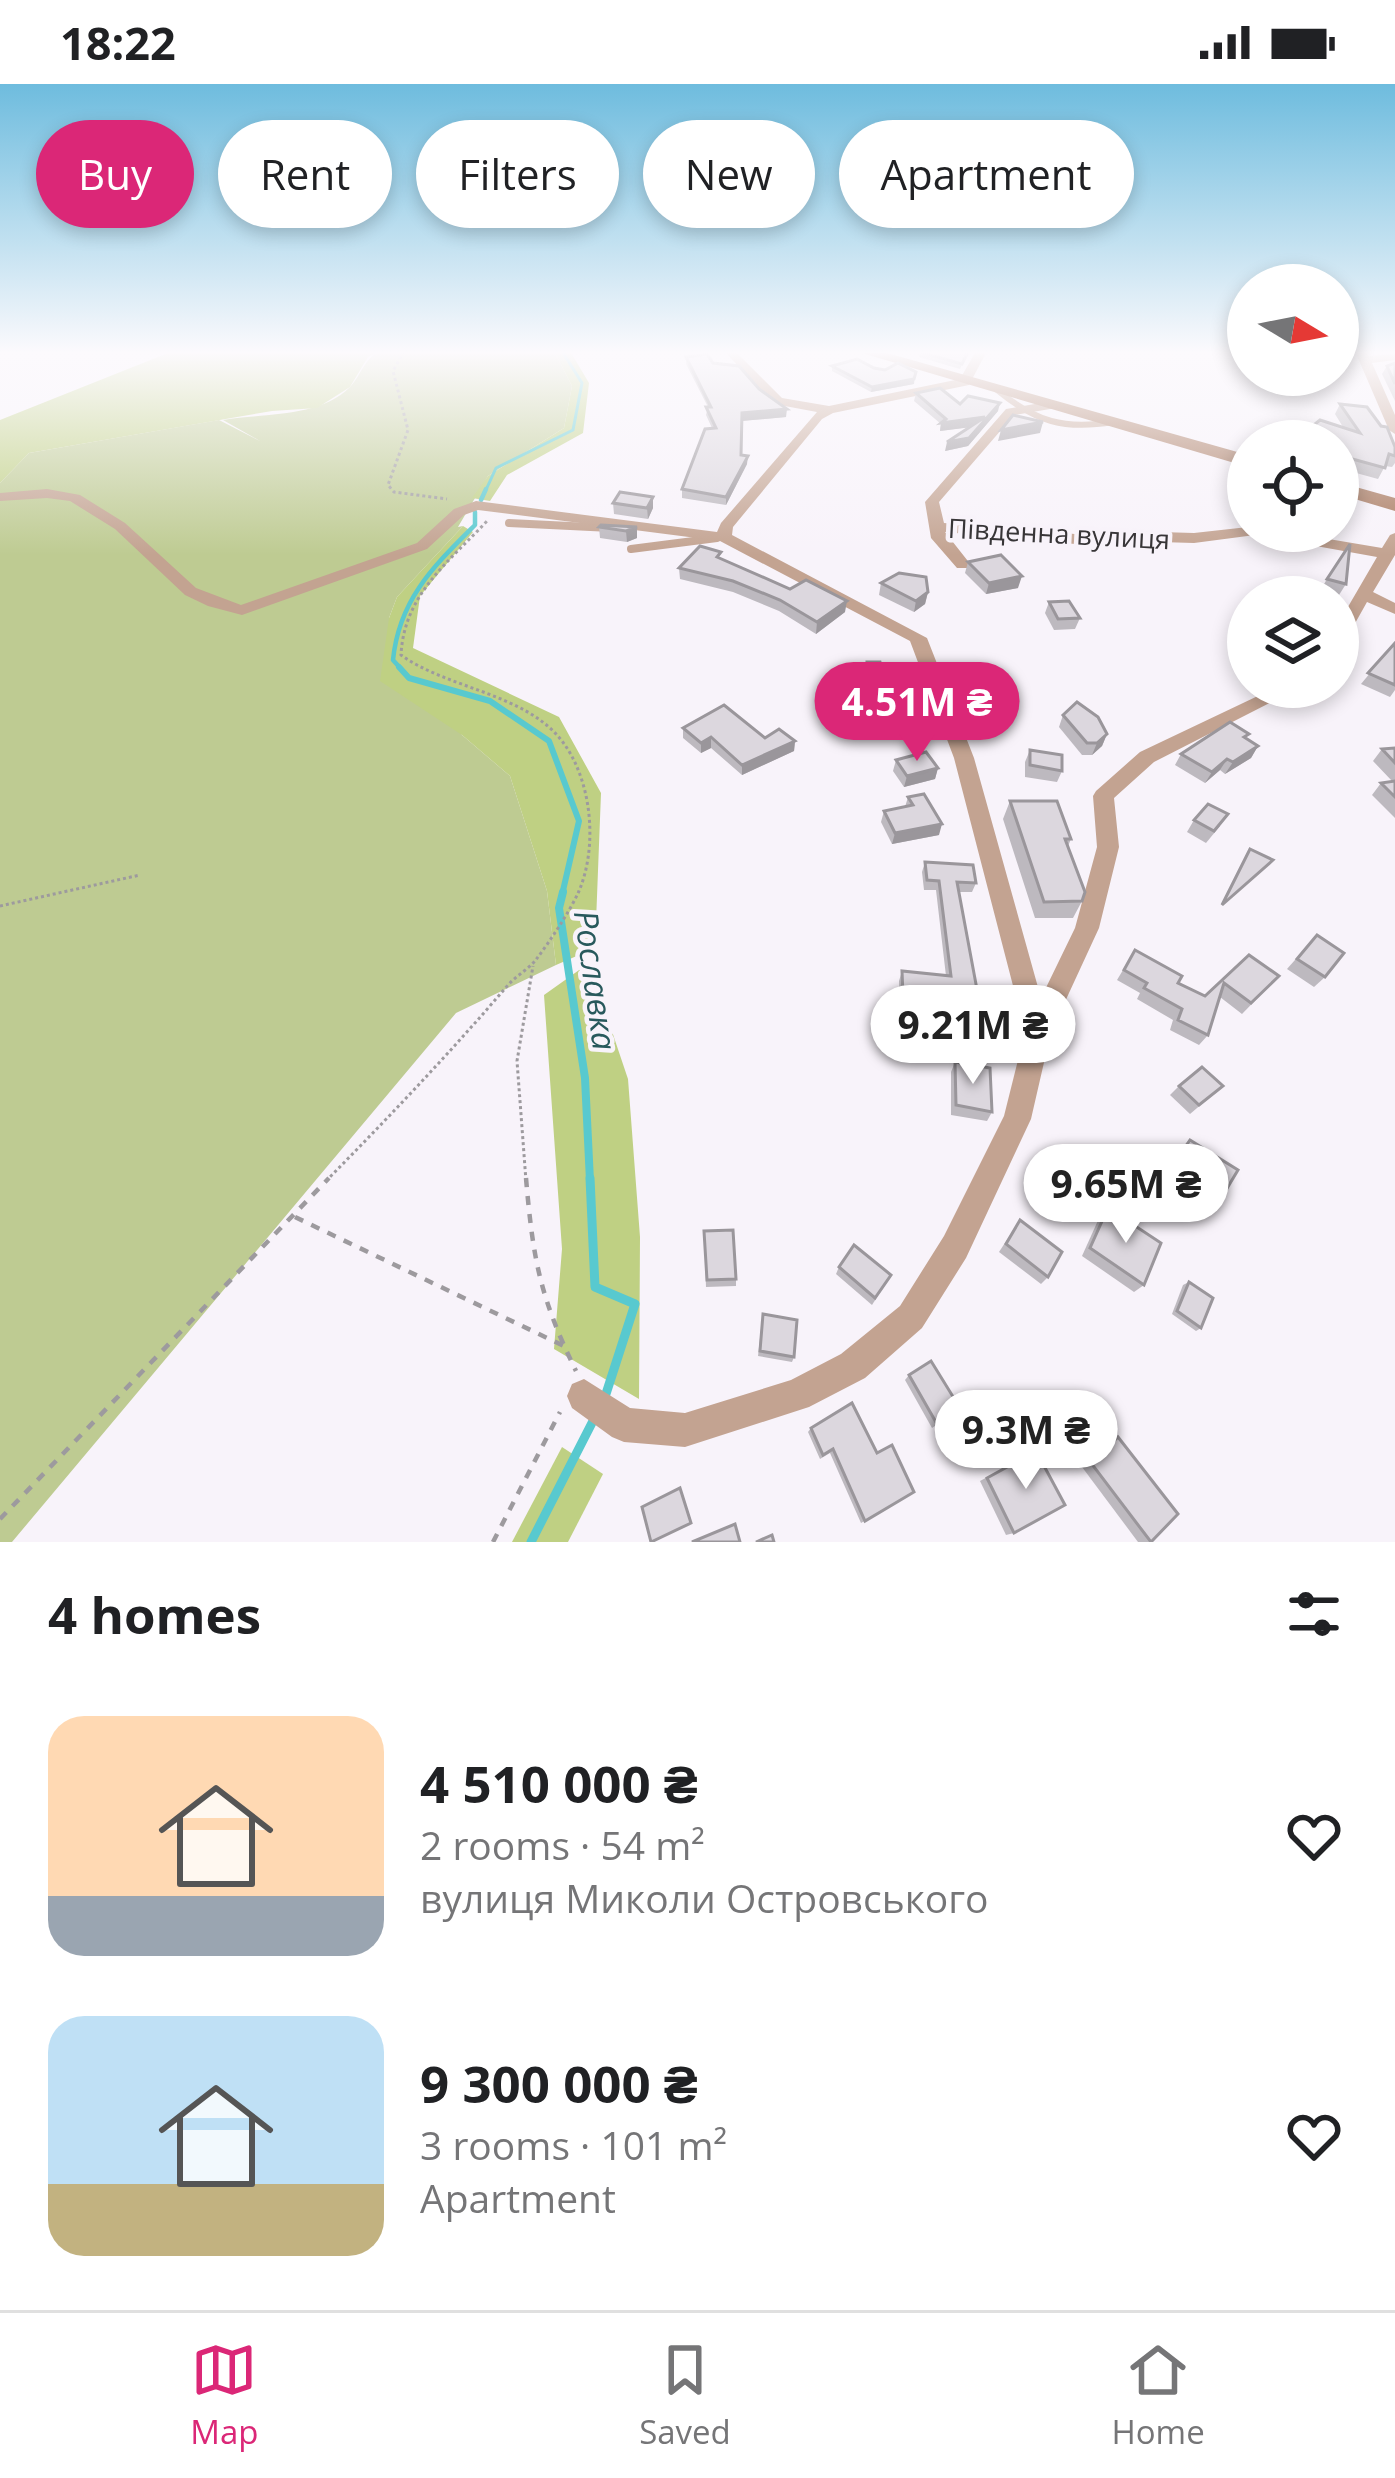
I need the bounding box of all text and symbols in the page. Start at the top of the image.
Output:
text: 18:22 [60,12,176,73]
chip: Buy [36,120,194,228]
chip: Rent [218,120,392,228]
chip: Filters [416,120,619,228]
chip: New [643,120,815,228]
chip: Apartment [839,120,1134,228]
north arrow [1227,264,1359,396]
map controls [1227,264,1359,708]
button: locate [1227,420,1359,552]
street label: Південна вулиця [947,509,1171,557]
button: layers [1227,576,1359,708]
pin: 4.51M ₴ [806,662,1028,764]
text: 4.51M ₴ [842,674,992,727]
water label: Рославка [564,907,628,1053]
pin: 9.21M ₴ [862,985,1084,1087]
text: 9.21M ₴ [898,997,1048,1050]
pin: 9.65M ₴ [1015,1144,1237,1246]
text: 9.65M ₴ [1051,1156,1201,1209]
pin: 9.3M ₴ [928,1390,1124,1492]
text: 9.3M ₴ [962,1402,1090,1455]
text: 4 homes [48,1579,261,1649]
icon: filters [1281,1581,1347,1647]
text: 4 510 000 ₴ [420,1748,698,1818]
icon: home [144,1764,288,1908]
icon: heart [1281,1803,1347,1869]
text: 2 rooms · 54 m² [420,1818,705,1871]
text: вулиця Миколи Островського [420,1871,989,1924]
text: 9 300 000 ₴ [420,2048,698,2118]
icon: home [144,2064,288,2208]
icon: heart [1281,2103,1347,2169]
text: 3 rooms · 101 m² [420,2118,727,2171]
text: Apartment [420,2171,616,2224]
tab: Map [190,2337,259,2454]
tab: Saved [639,2337,731,2454]
tab: Home [1111,2337,1205,2454]

